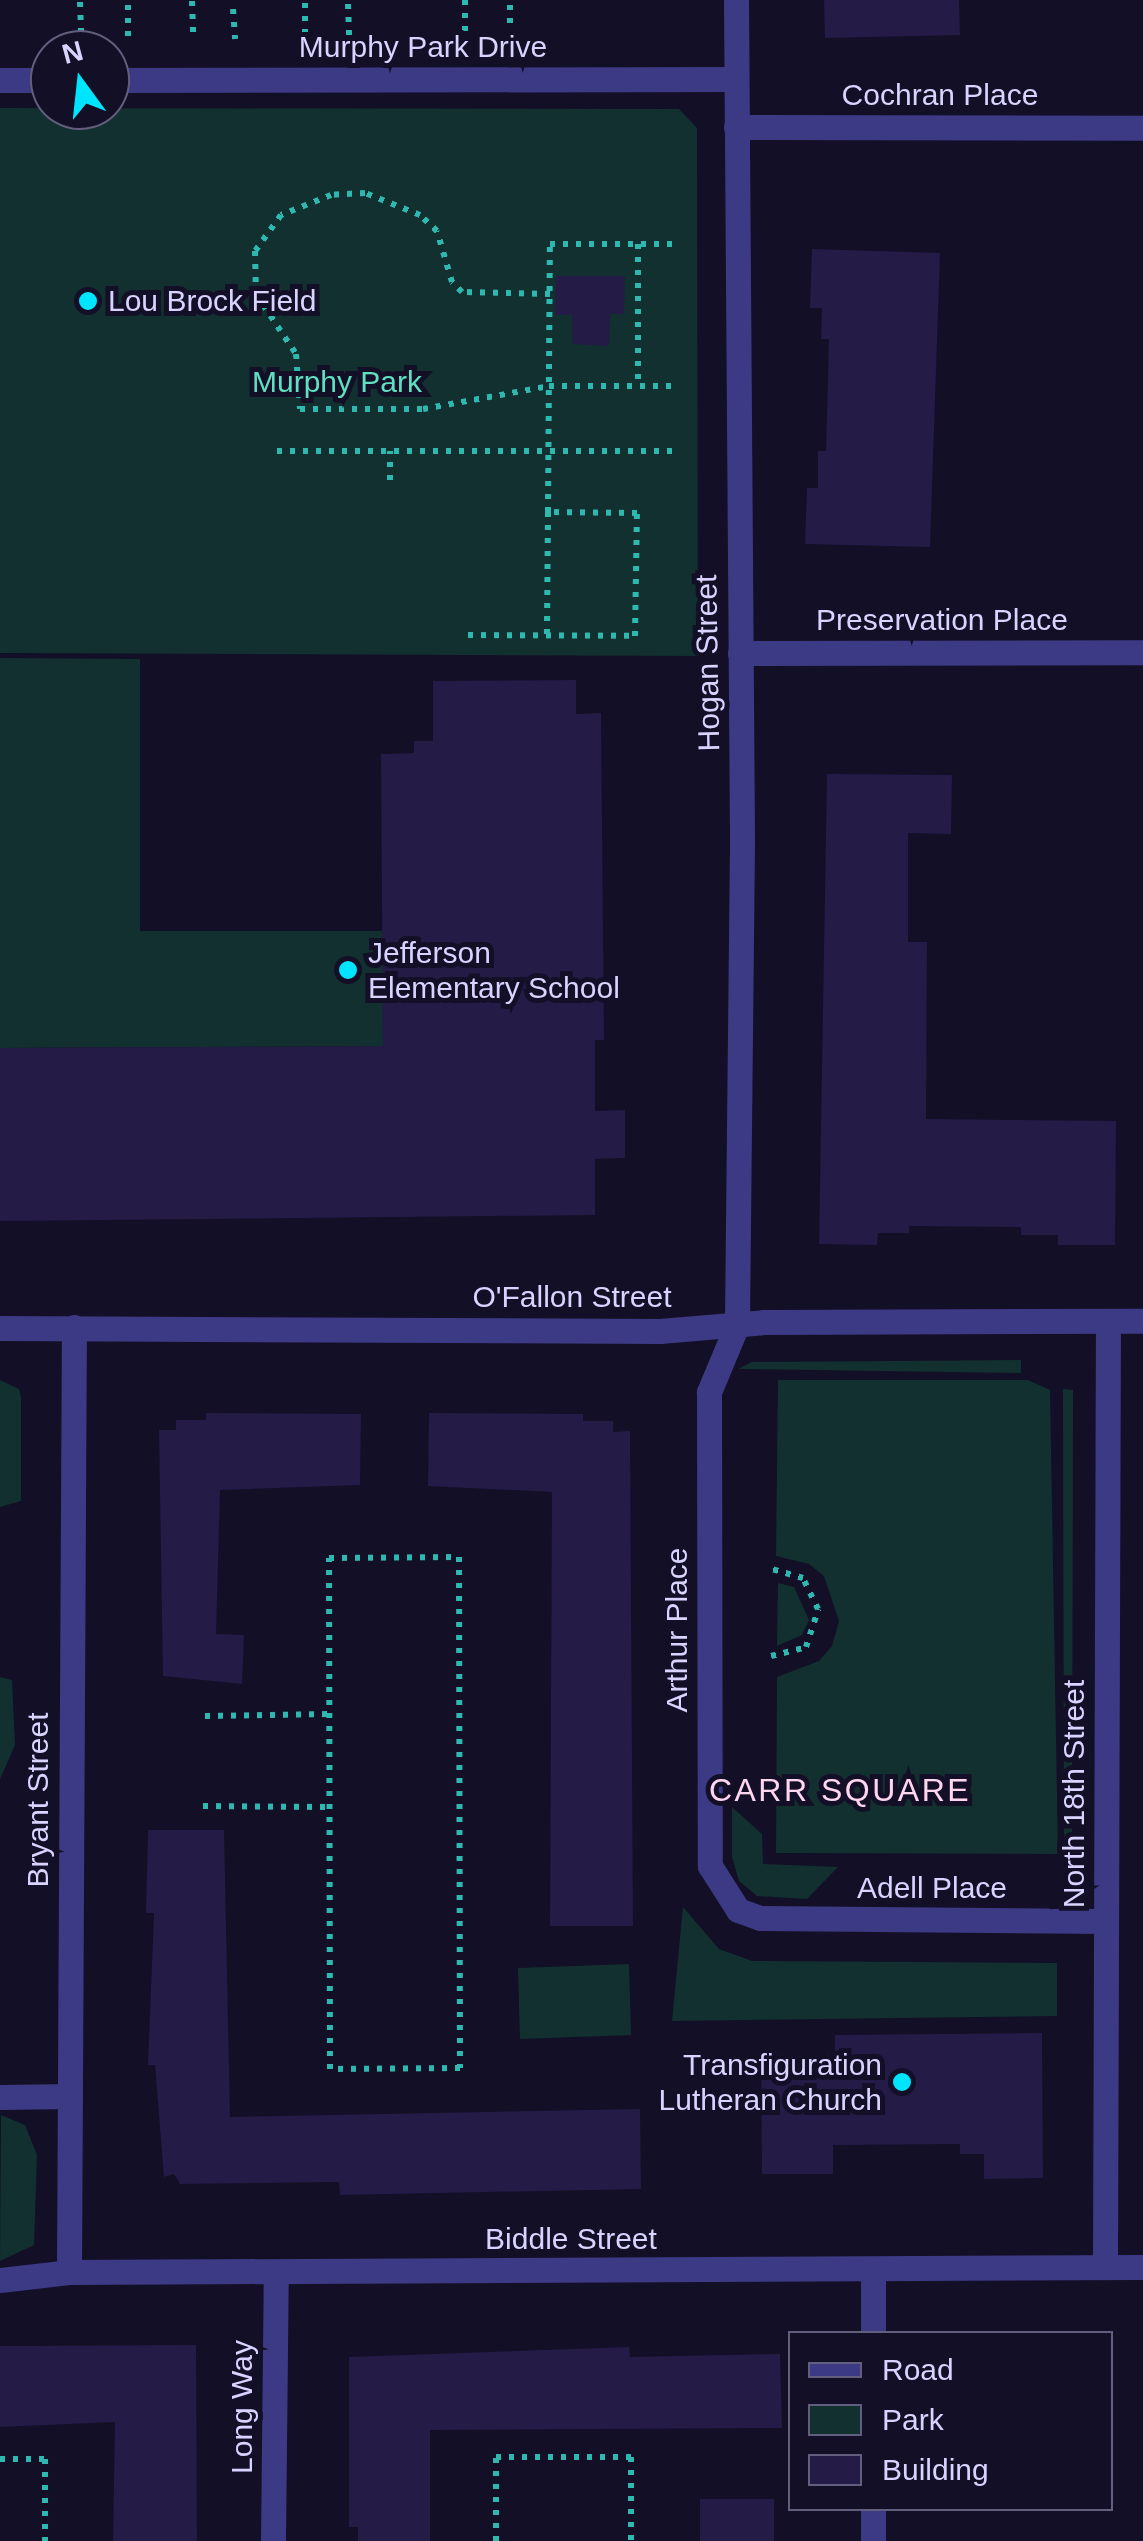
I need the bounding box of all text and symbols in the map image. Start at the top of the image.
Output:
street label: Murphy Park Drive [299,29,547,65]
north arrow [30,30,130,130]
text: N [59,35,86,70]
street label: Cochran Place [842,77,1038,113]
place label: Lou Brock Field [108,283,316,319]
marker: Lou Brock Field [77,290,99,312]
park label: Murphy Park [252,364,422,400]
street label: Hogan Street [688,574,728,752]
street label: Preservation Place [816,602,1068,638]
place label: Jefferson Elementary School [368,935,620,1006]
marker: Jefferson Elementary School [337,959,359,981]
street label: O'Fallon Street [472,1279,672,1315]
street label: Arthur Place [659,1547,695,1713]
street label: North 18th Street [1056,1680,1092,1908]
street label: Bryant Street [20,1712,56,1888]
district label: CARR SQUARE [709,1771,971,1809]
street label: Adell Place [857,1870,1007,1906]
place label: Transfiguration Lutheran Church [659,2047,882,2118]
marker: Transfiguration Lutheran Church [891,2071,913,2093]
street label: Biddle Street [485,2221,657,2257]
legend [788,2331,1113,2511]
street label: Long Way [224,2340,260,2474]
text: Road [882,2353,954,2386]
text: Park [882,2403,944,2436]
text: Building [882,2453,989,2486]

